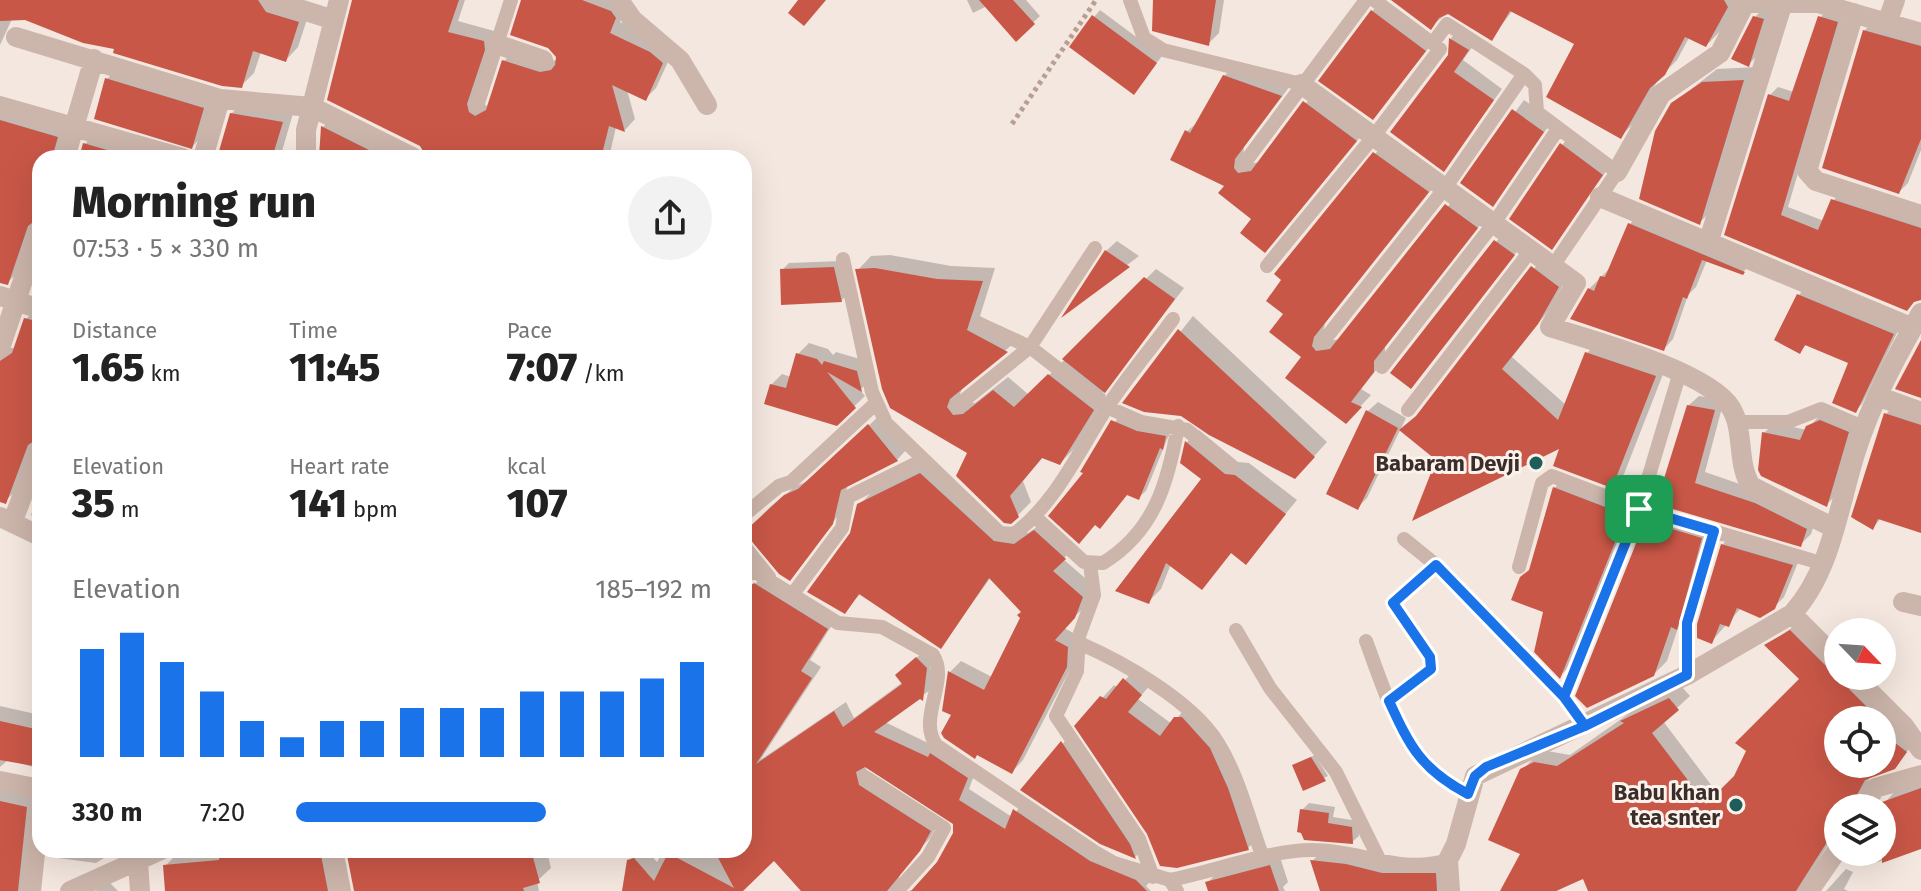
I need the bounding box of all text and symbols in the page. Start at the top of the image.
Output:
text: Morning run [72,176,316,229]
button: share [628,176,712,260]
text: 07:53 · 5 × 330 m [72,233,259,264]
text: Distance [72,317,157,344]
text: Time [289,317,338,344]
text: Pace [507,317,552,344]
text: 1.65 [72,344,145,392]
text: 11:45 [289,344,380,392]
text: 7:07 [507,344,577,392]
text: km [145,360,181,387]
text: /km [577,360,625,387]
place label: Babaram Devji [1376,450,1520,477]
text: Elevation [72,453,164,480]
text: Heart rate [289,453,390,480]
text: kcal [507,453,546,480]
marker: Babaram Devji [1527,454,1545,472]
pin [1605,475,1673,543]
text: 35 [72,480,115,528]
text: 141 [289,480,347,528]
text: 107 [507,480,568,528]
icon: arrive [1617,487,1661,531]
text: m [115,496,140,523]
text: bpm [347,496,398,523]
text: Elevation [72,574,181,605]
text: 185–192 m [595,574,712,605]
north arrow [1824,618,1896,690]
map controls [1824,618,1896,866]
button: locate [1824,706,1896,778]
place label: Babu khan tea snter [1614,779,1720,831]
button: layers [1824,794,1896,866]
marker: Babu khan tea snter [1727,796,1745,814]
text: 330 m [72,797,142,828]
text: 7:20 [200,797,245,828]

